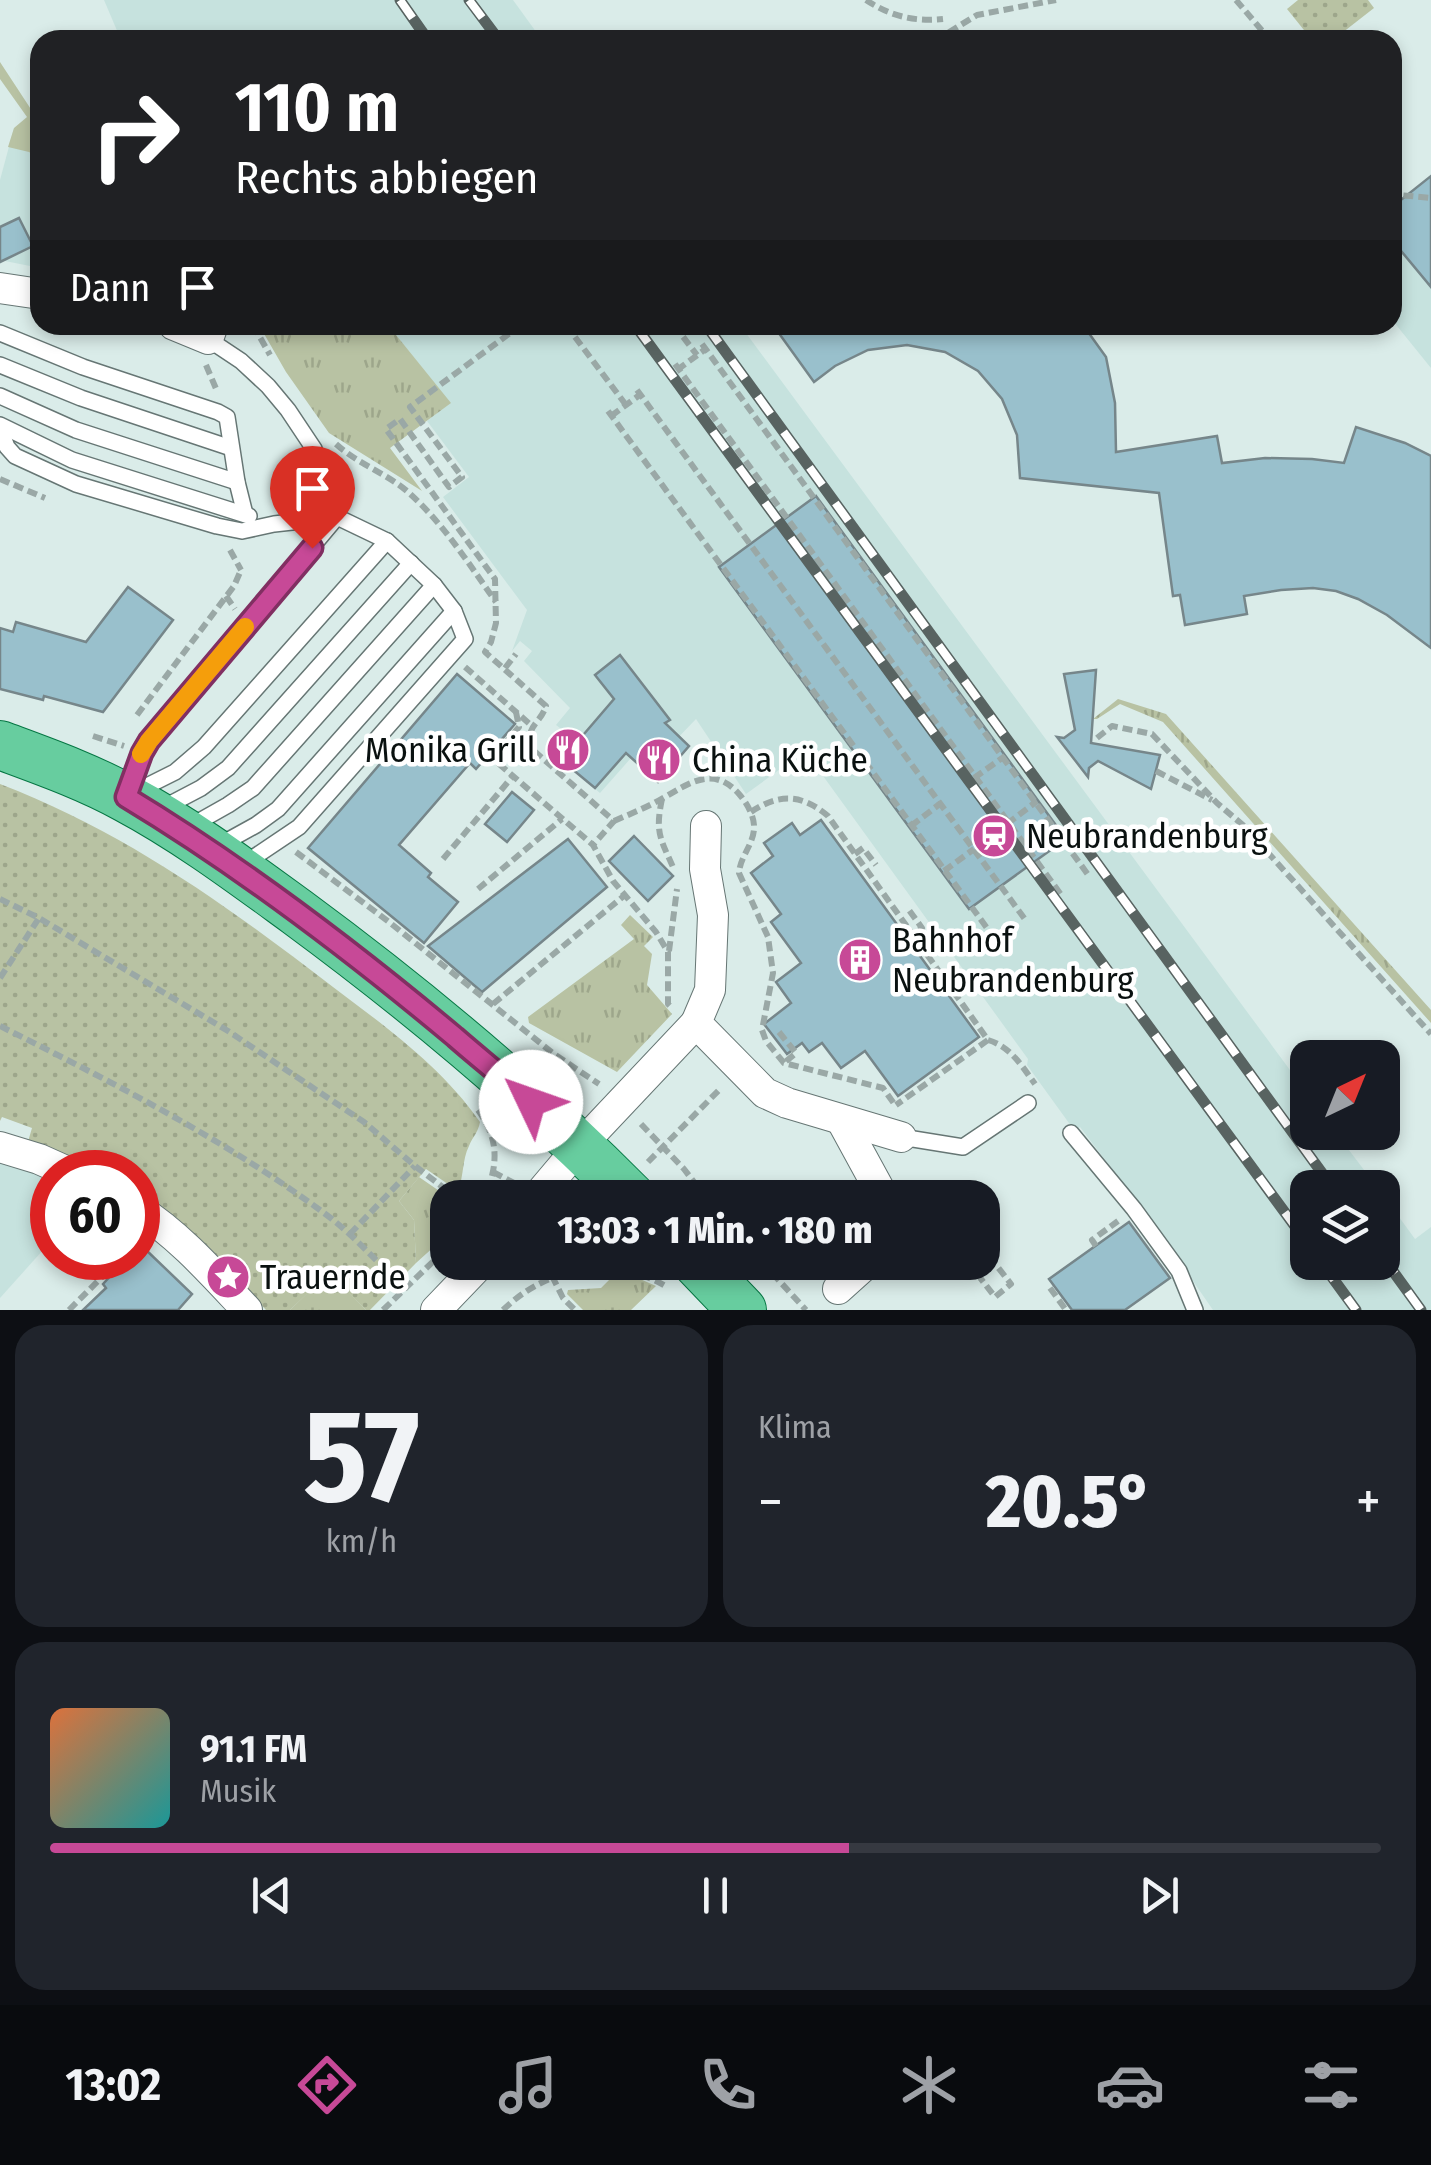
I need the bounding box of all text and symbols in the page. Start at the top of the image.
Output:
text: 110 m [235,66,399,150]
icon: right [70,70,200,200]
text: Rechts abbiegen [235,151,538,205]
icon: arrive [170,260,225,315]
text: Dann [70,265,150,311]
pin [270,446,355,549]
icon: arrive [285,461,340,516]
restaurant icon: Monika Grill [545,727,591,773]
place label: Monika Grill [365,729,536,771]
restaurant icon: China Küche [636,737,682,783]
place label: China Küche [692,739,868,781]
station icon: Neubrandenburg [971,813,1017,859]
place label: Neubrandenburg [1026,815,1268,857]
place label: Bahnhof Neubrandenburg [892,919,1134,1001]
building icon: Bahnhof Neubrandenburg [837,937,883,983]
north arrow [1290,1040,1400,1150]
map controls [1290,1040,1400,1280]
position arrow [479,1050,583,1154]
speed limit sign: 60 [30,1150,160,1280]
button: layers [1290,1170,1400,1280]
text: 13:03 · 1 Min. · 180 m [558,1207,872,1253]
place icon: Trauernde [205,1254,251,1300]
place label: Trauernde [260,1256,406,1298]
text: 57 [303,1379,420,1535]
text: Klima [758,1408,832,1446]
text: 20.5° [986,1457,1153,1547]
text: − [758,1469,783,1535]
text: + [1356,1469,1381,1535]
text: km/h [326,1522,397,1560]
text: 91.1 FM [200,1726,307,1772]
text: Musik [200,1772,276,1810]
icon: previous [244,1868,299,1923]
icon: pause [688,1868,743,1923]
icon: next [1132,1868,1187,1923]
icon: directions [292,2050,362,2120]
icon: music [493,2050,563,2120]
icon: phone [693,2050,763,2120]
icon: climate [894,2050,964,2120]
icon: car [1095,2050,1165,2120]
icon: filters [1296,2050,1366,2120]
text: 13:02 [65,2058,161,2112]

